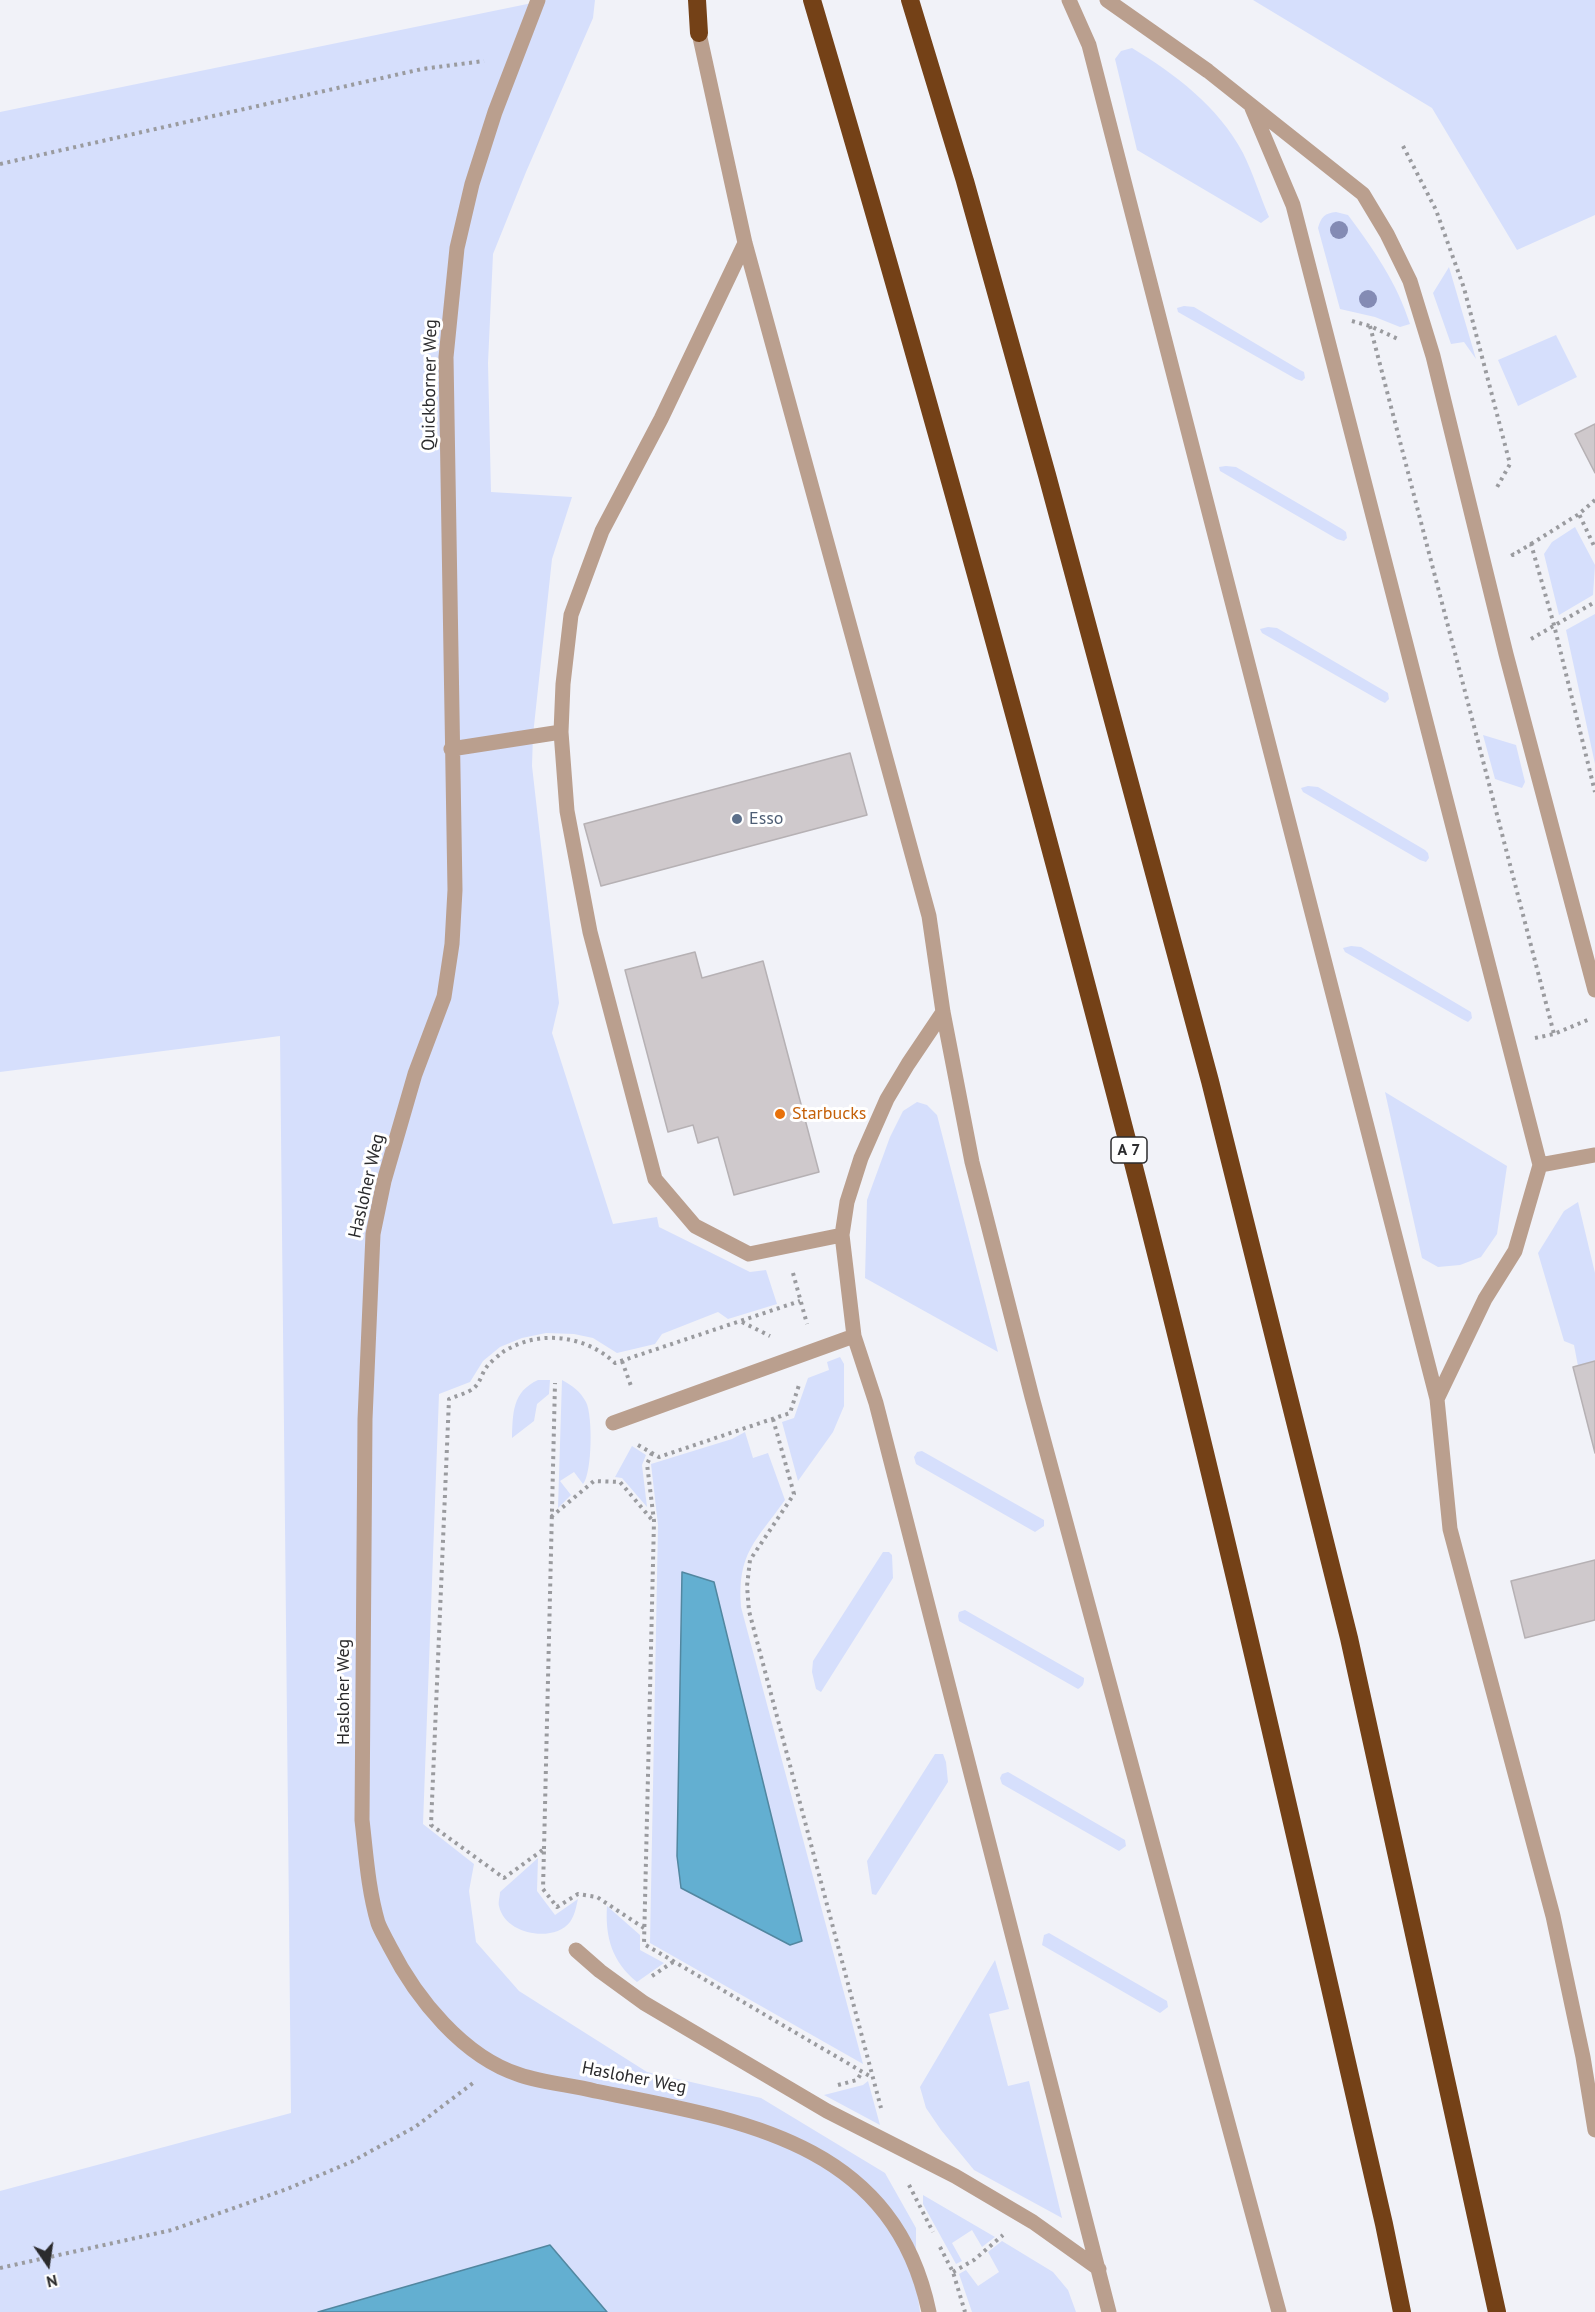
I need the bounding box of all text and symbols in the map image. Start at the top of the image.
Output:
street label: Quickborner Weg [418,319,442,451]
place label: Esso [749,808,783,830]
marker: Esso [730,812,744,826]
place label: Starbucks [792,1103,866,1125]
marker: Starbucks [773,1107,787,1121]
street label: Hasloher Weg [345,1132,389,1240]
road number: A 7 [1111,1137,1147,1163]
street label: Hasloher Weg [333,1639,355,1745]
street label: Hasloher Weg [580,2057,688,2099]
north arrow [18,2234,78,2294]
text: N [45,2271,59,2292]

